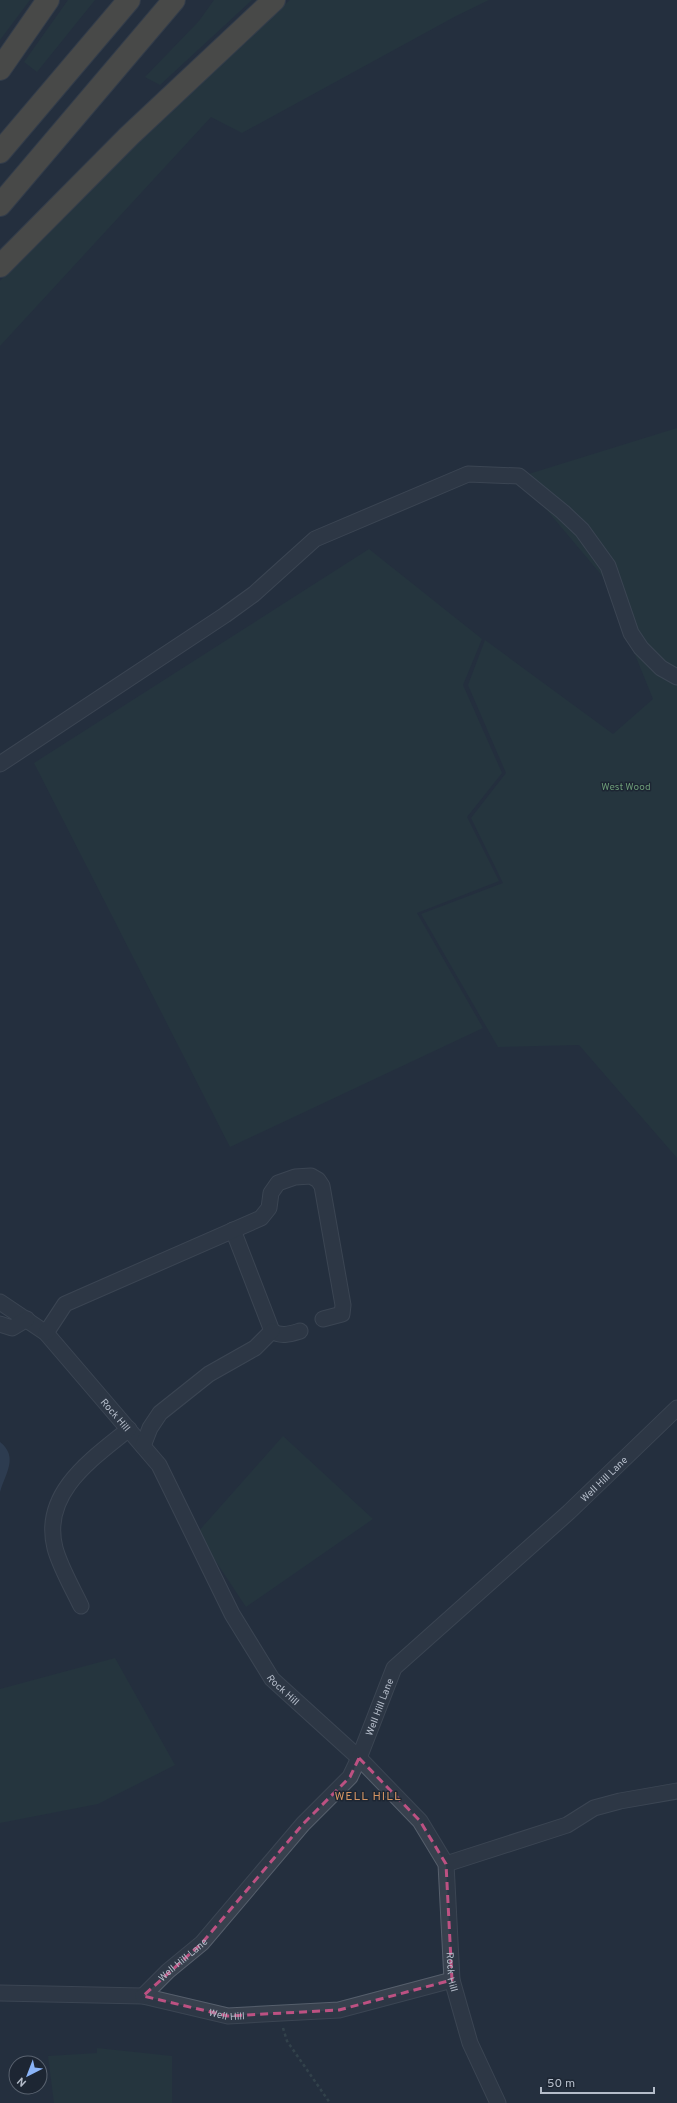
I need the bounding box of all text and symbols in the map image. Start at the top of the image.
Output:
park label: West Wood [601,781,651,794]
street label: Rock Hill [97,1396,133,1435]
street label: Well Hill Lane [578,1454,631,1505]
street label: Rock Hill [263,1673,302,1709]
street label: Well Hill Lane [363,1677,397,1738]
district label: WELL HILL [334,1789,402,1805]
street label: Well Hill Lane [156,1936,211,1985]
street label: Rock Hill [443,1952,460,1993]
street label: Well Hill [207,2007,245,2024]
north arrow [8,2055,48,2095]
scale bar [541,2069,654,2095]
text: N [14,2074,30,2090]
text: 50 m [547,2076,575,2092]

